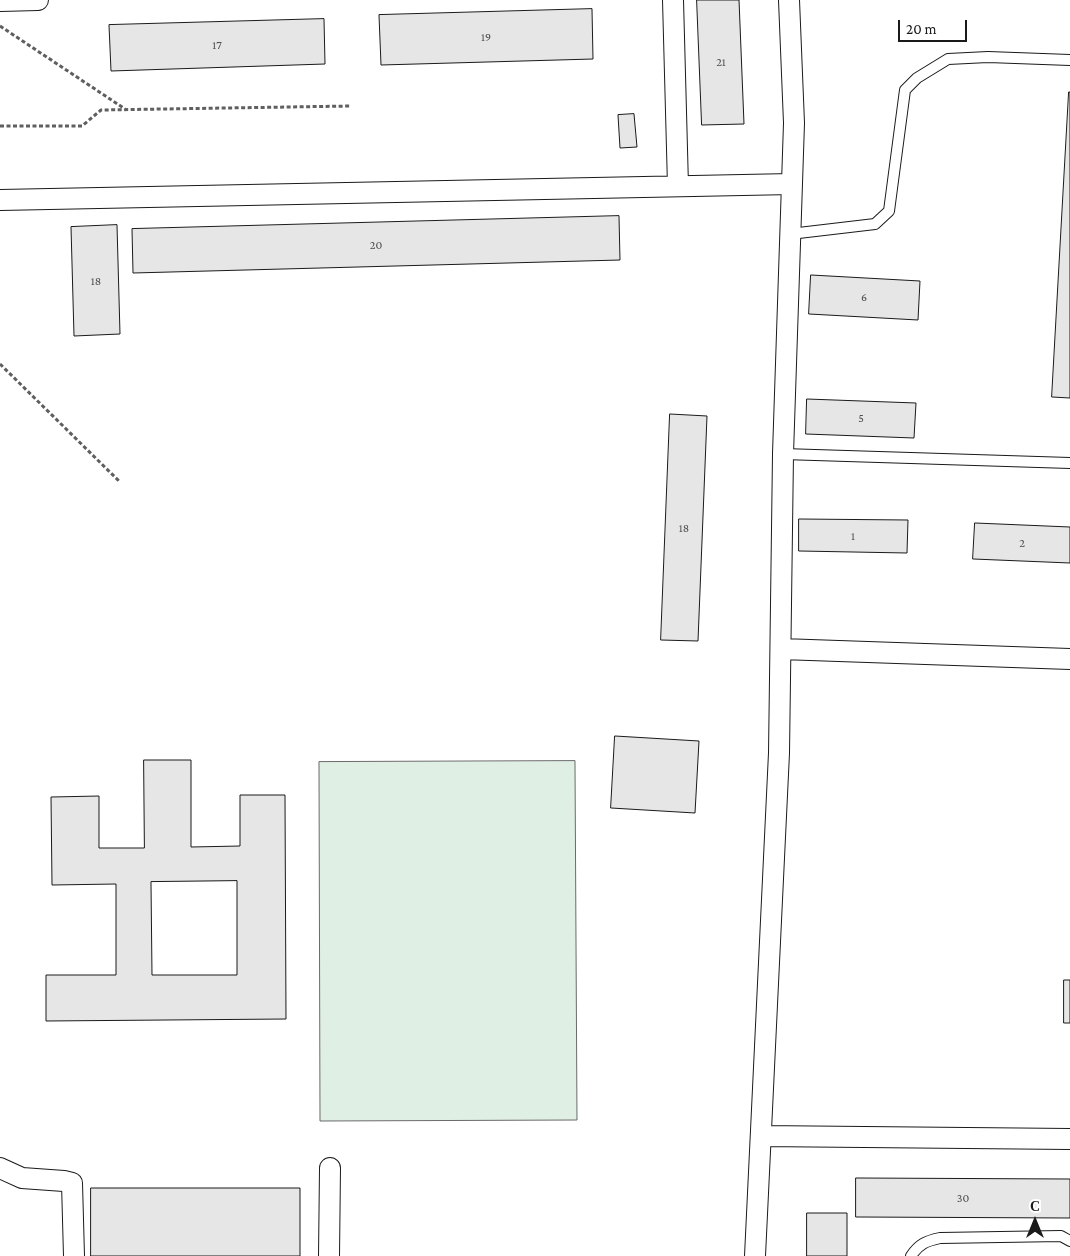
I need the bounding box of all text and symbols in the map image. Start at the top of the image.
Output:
scale bar [900,10,969,42]
text: 20 m [906,21,937,37]
house number: 19 [481,30,491,44]
house number: 17 [212,38,222,52]
house number: 21 [716,55,726,69]
house number: 20 [370,238,382,252]
house number: 18 [91,274,101,288]
house number: 6 [861,290,867,304]
house number: 5 [858,411,864,425]
house number: 18 [679,521,689,535]
house number: 1 [851,529,855,543]
house number: 2 [1019,536,1025,550]
house number: 30 [957,1191,969,1205]
north arrow [1010,1196,1060,1246]
text: С [1030,1198,1040,1214]

